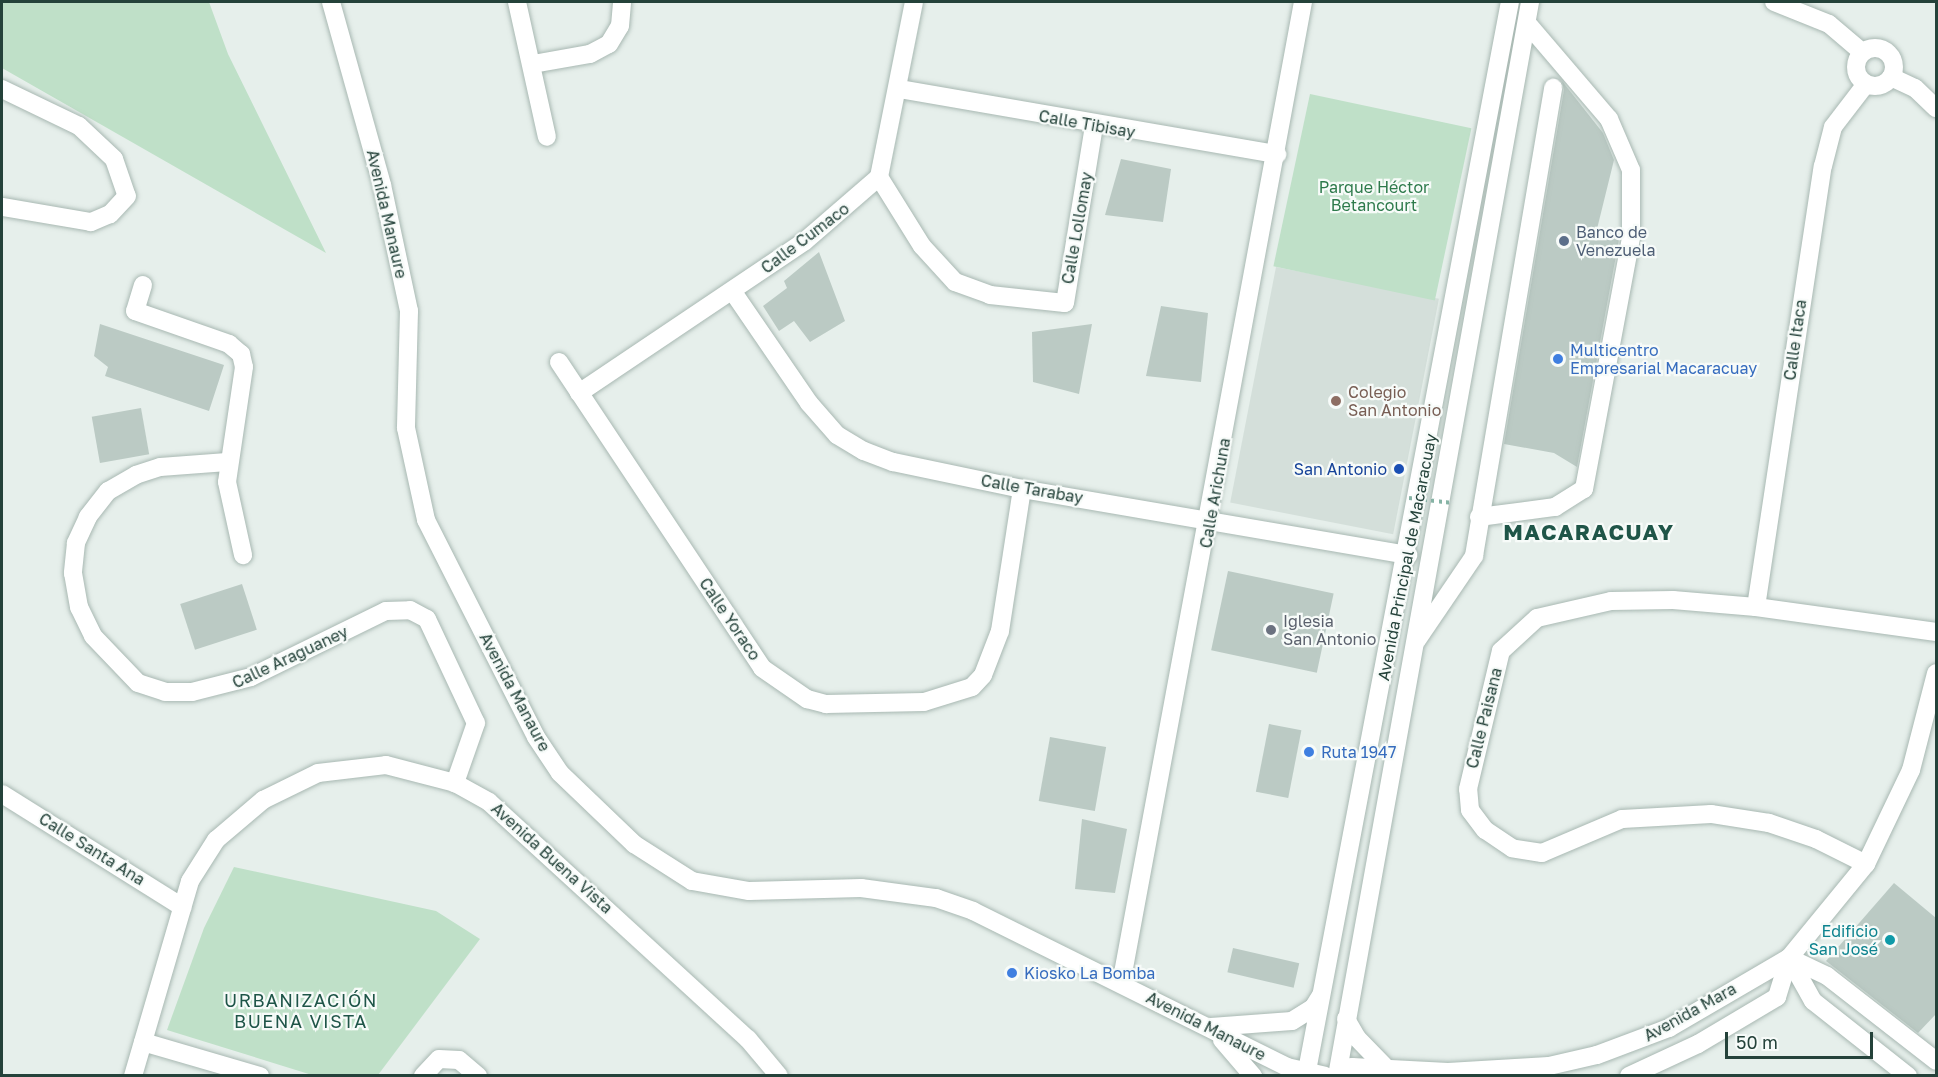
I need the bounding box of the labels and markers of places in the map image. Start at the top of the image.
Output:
place label: Banco de Venezuela [1576,222,1655,260]
marker: Banco de Venezuela [1557,234,1571,248]
place label: Multicentro Empresarial Macaracuay [1570,340,1757,378]
marker: Multicentro Empresarial Macaracuay [1551,352,1565,366]
place label: Colegio San Antonio [1348,382,1441,420]
marker: Colegio San Antonio [1329,394,1343,408]
place label: San Antonio [1294,459,1387,479]
marker: San Antonio [1392,462,1406,476]
place label: Iglesia San Antonio [1283,611,1376,649]
marker: Iglesia San Antonio [1264,623,1278,637]
place label: Ruta 1947 [1321,742,1396,762]
marker: Ruta 1947 [1302,745,1316,759]
place label: Edificio San José [1809,921,1878,959]
marker: Edificio San José [1883,933,1897,947]
place label: Kiosko La Bomba [1024,963,1155,983]
marker: Kiosko La Bomba [1005,966,1019,980]

